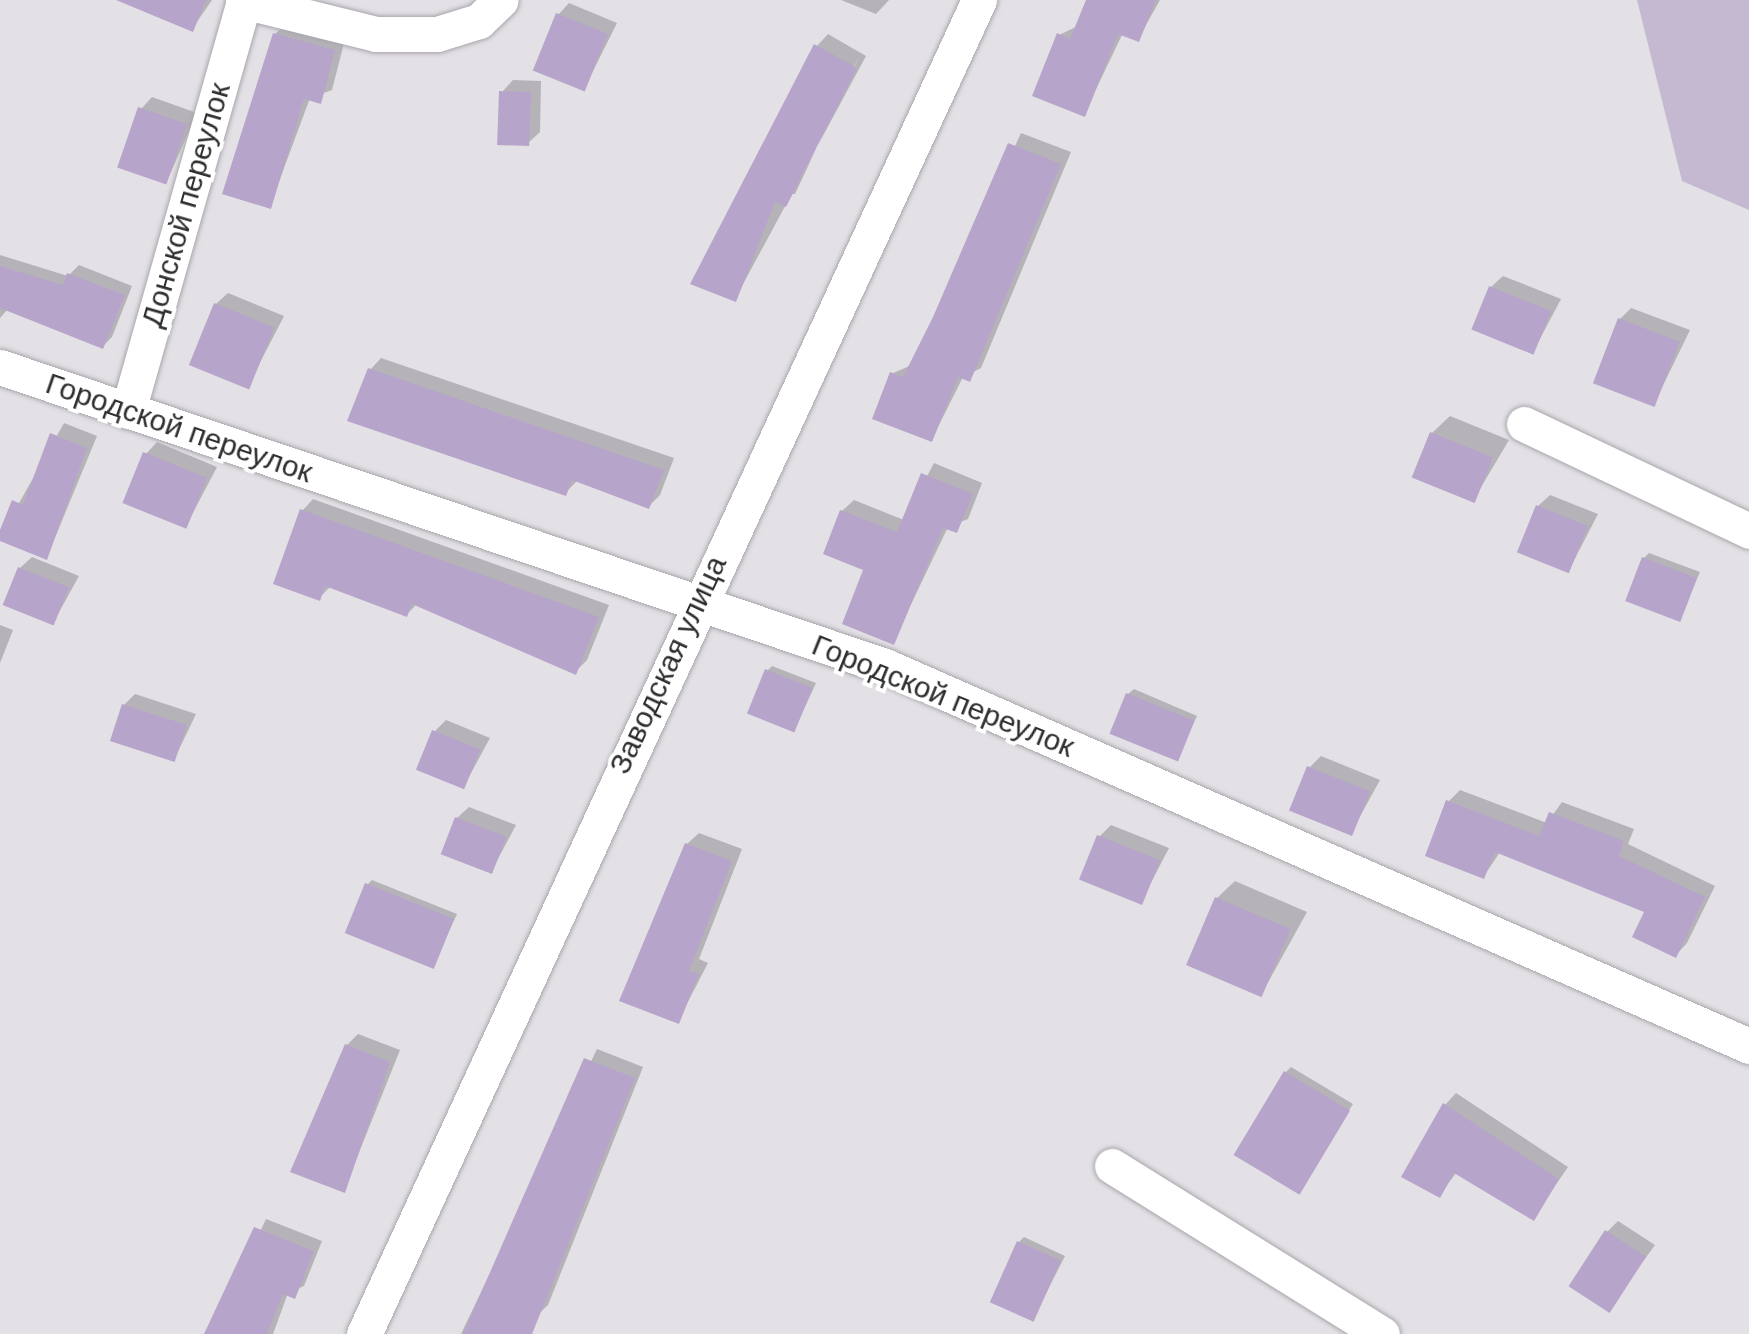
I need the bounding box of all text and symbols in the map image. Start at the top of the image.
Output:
street label: Донской переулок [134,79,238,331]
street label: Городской переулок [41,366,317,490]
street label: Заводская улица [602,550,734,780]
street label: Городской переулок [807,627,1079,765]

